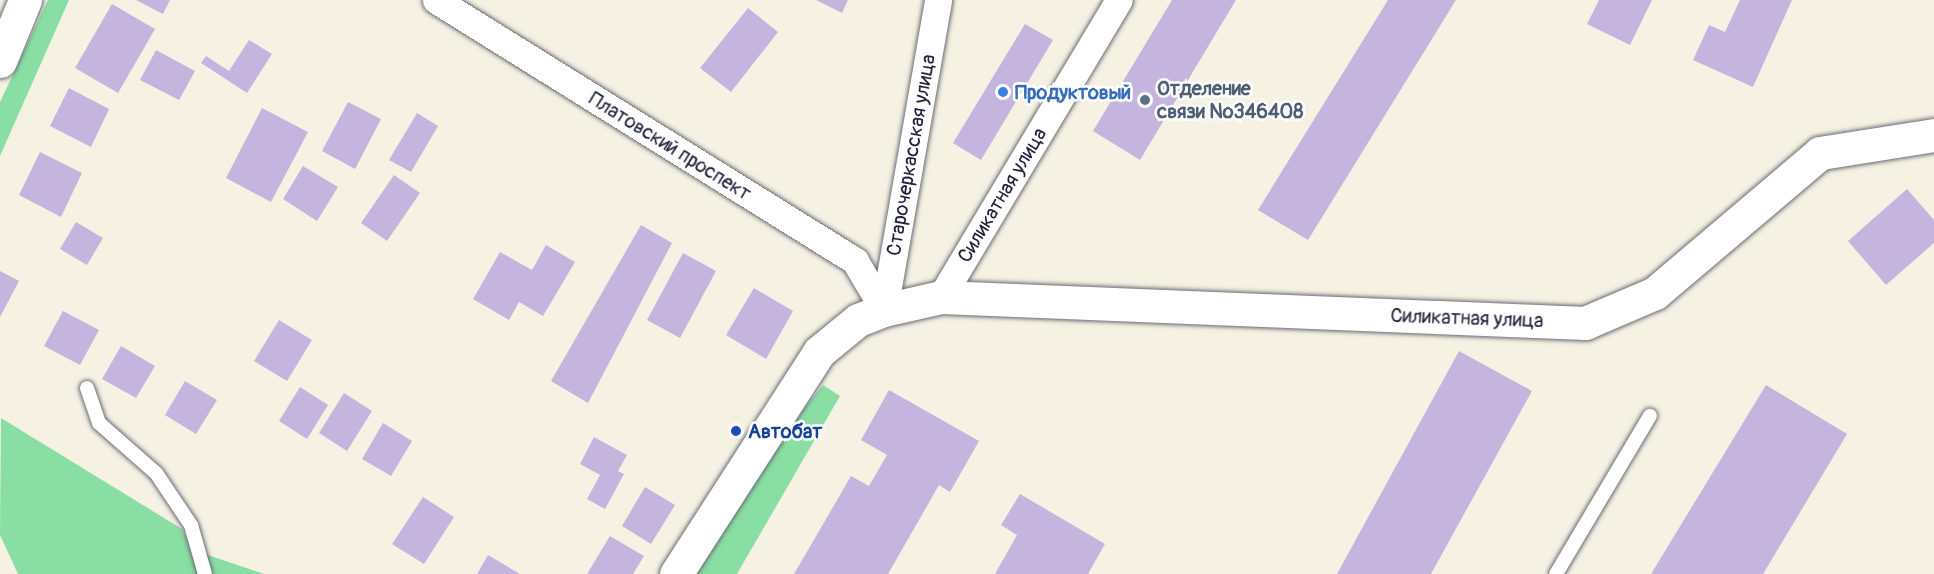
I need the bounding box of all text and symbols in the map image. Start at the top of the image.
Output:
street label: Старочеркасская улица [881,52,941,258]
place label: Отделение связи №346408 [1157,77,1303,124]
place label: Продуктовый [1015,80,1131,104]
marker: Продуктовый [996,85,1010,99]
street label: Платовский проспект [585,86,755,206]
marker: Отделение связи №346408 [1138,93,1152,107]
street label: Силикатная улица [952,123,1052,267]
street label: Силикатная улица [1390,303,1544,333]
place label: Автобат [748,419,822,443]
marker: Автобат [729,424,743,438]

